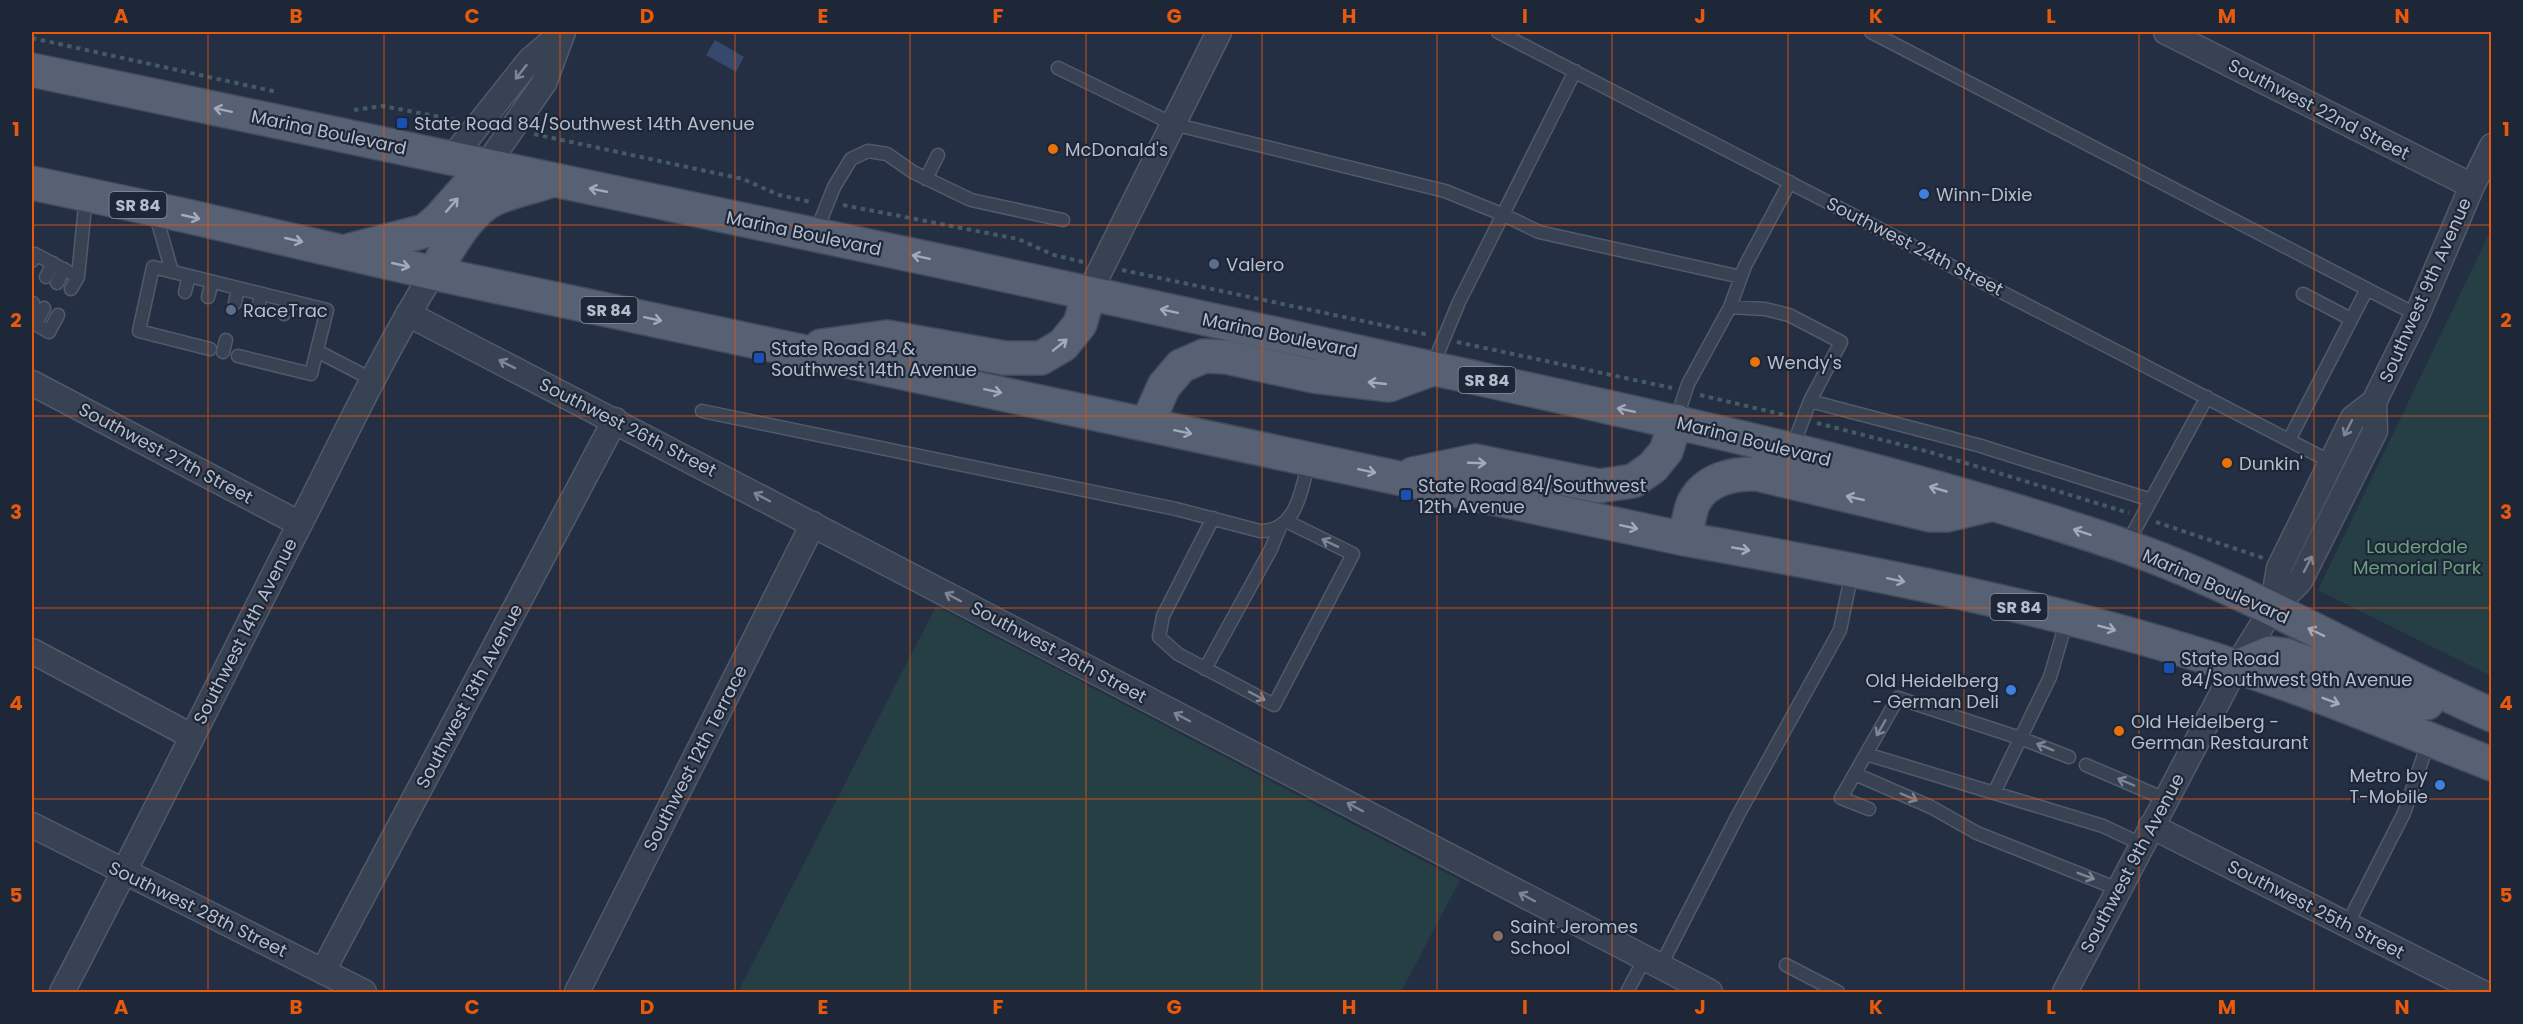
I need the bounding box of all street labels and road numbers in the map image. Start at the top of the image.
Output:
street label: Southwest 22nd Street [2224,52,2414,166]
street label: Marina Boulevard [249,103,409,161]
street label: Southwest 24th Street [1822,190,2008,302]
road number: SR 84 [110,192,166,218]
street label: Southwest 9th Avenue [2373,193,2477,387]
street label: Marina Boulevard [724,204,884,262]
road number: SR 84 [580,297,638,323]
street label: Marina Boulevard [1200,306,1360,364]
road number: SR 84 [1458,367,1516,393]
street label: Southwest 26th Street [535,371,721,483]
street label: Southwest 27th Street [74,396,258,510]
street label: Marina Boulevard [1674,410,1834,472]
street label: Southwest 14th Avenue [187,534,303,728]
street label: Marina Boulevard [2139,542,2293,630]
road number: SR 84 [1990,594,2048,620]
street label: Southwest 26th Street [967,595,1151,709]
street label: Southwest 13th Avenue [410,600,528,792]
street label: Southwest 12th Terrace [637,661,753,855]
street label: Southwest 9th Avenue [2074,769,2190,957]
street label: Southwest 25th Street [2223,853,2409,965]
street label: Southwest 28th Street [105,855,291,963]

